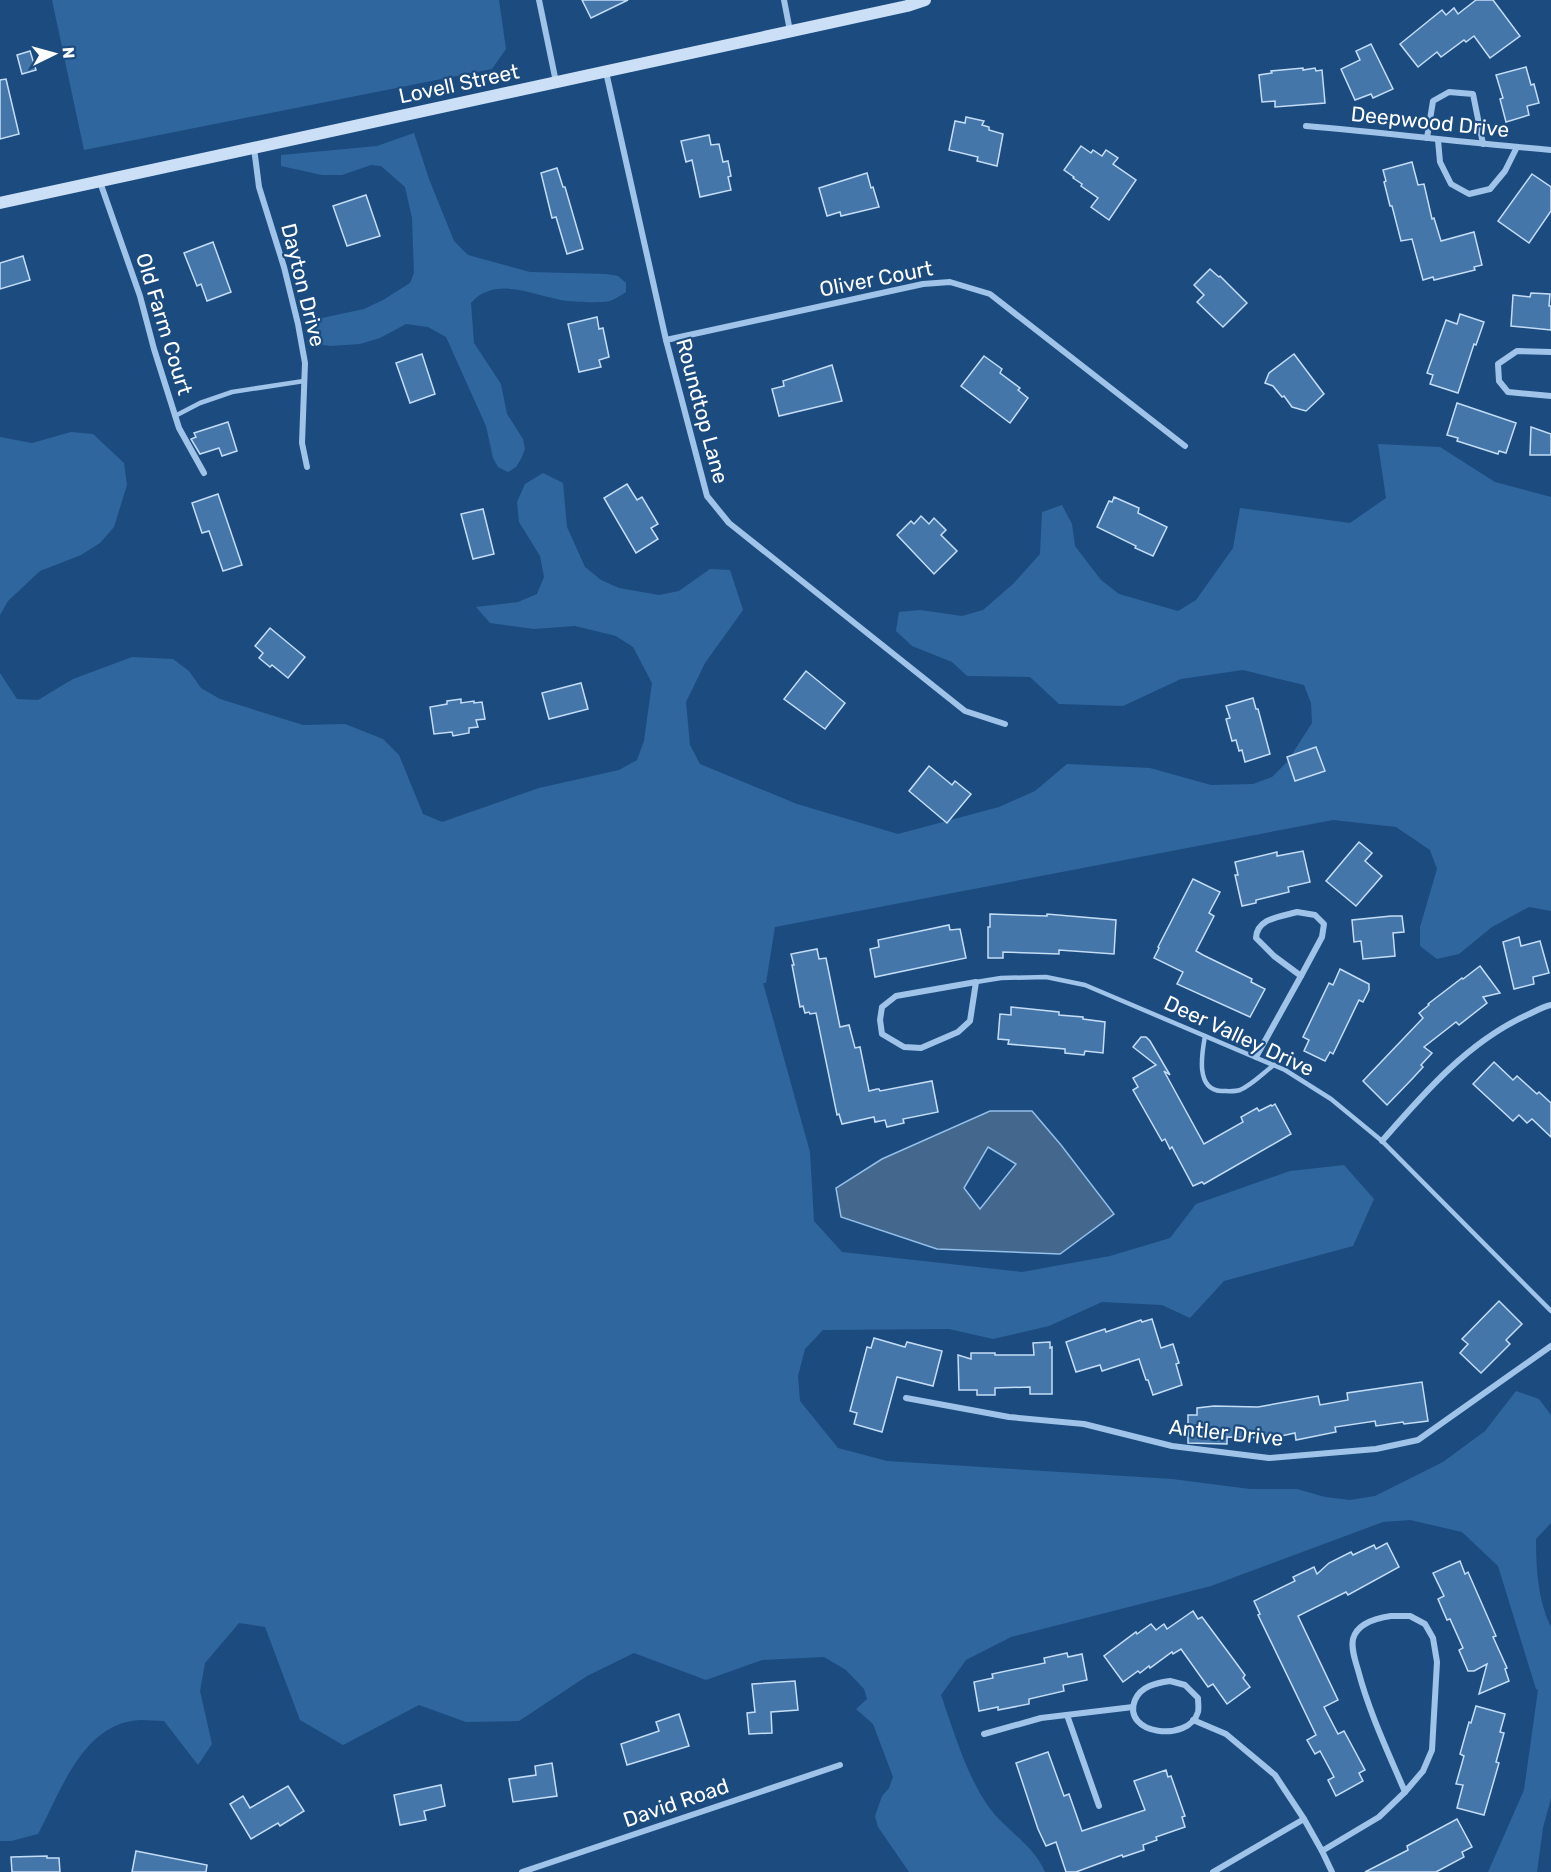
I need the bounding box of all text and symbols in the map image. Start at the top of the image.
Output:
north arrow [24,24,84,84]
text: N [58,46,78,59]
street label: Lovell Street [396,59,521,108]
street label: Deepwood Drive [1350,101,1510,142]
street label: Dayton Drive [276,221,331,349]
street label: Old Farm Court [131,250,198,398]
street label: Oliver Court [817,255,935,302]
street label: Roundtop Lane [671,335,734,486]
street label: Deer Valley Drive [1160,990,1318,1081]
street label: Antler Drive [1168,1414,1284,1451]
street label: David Road [620,1773,732,1832]

